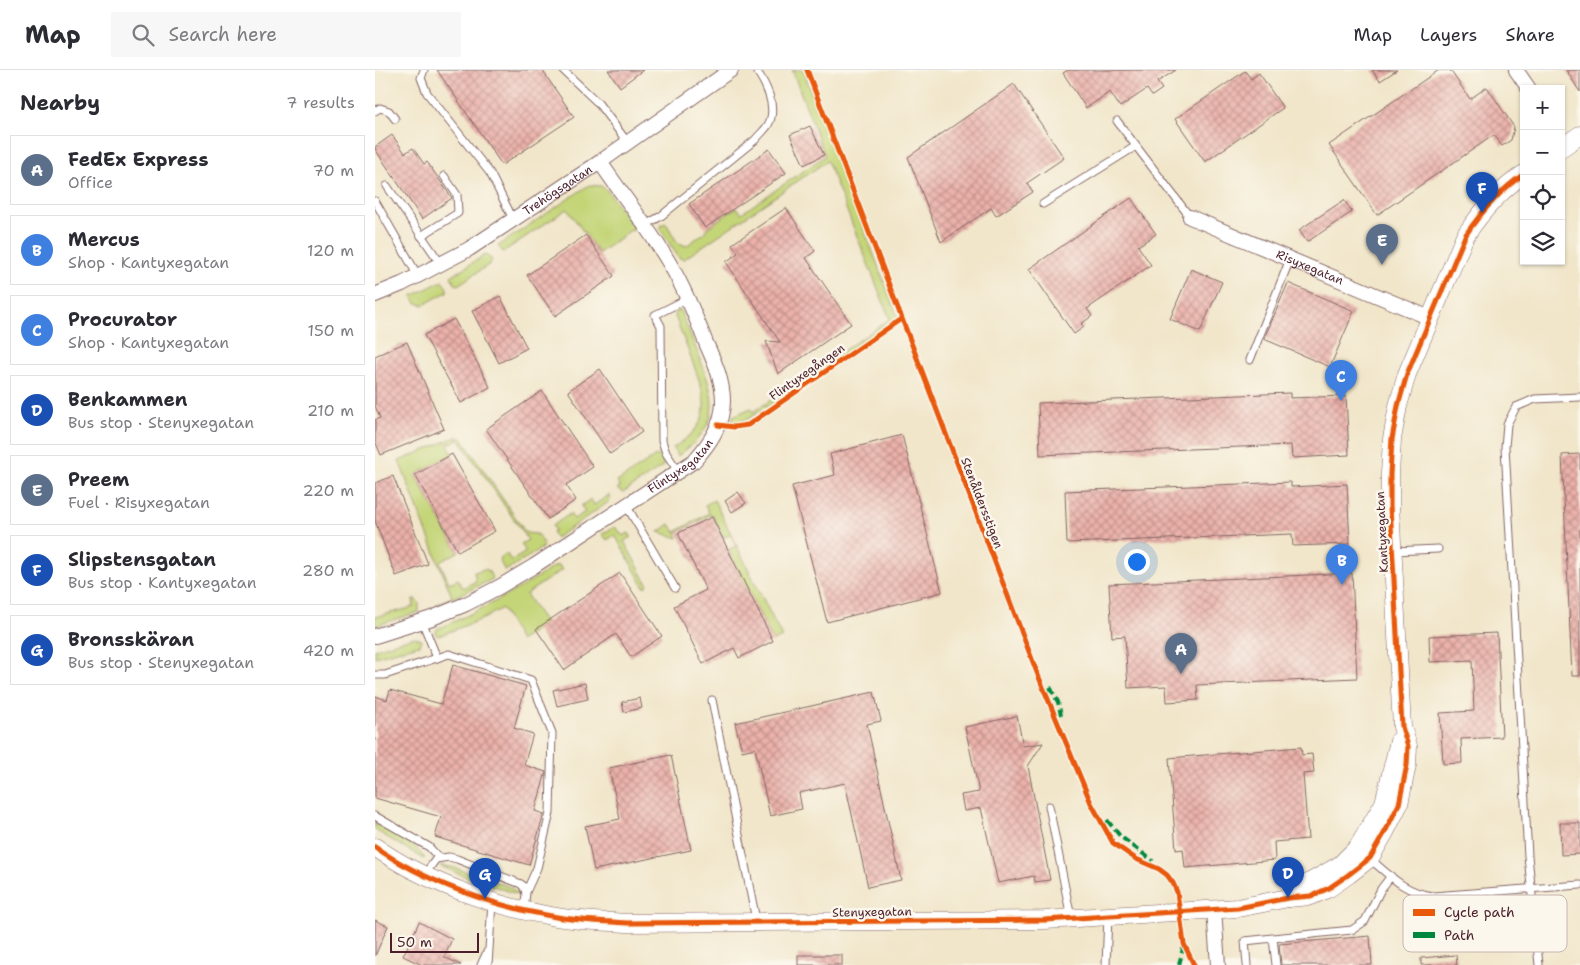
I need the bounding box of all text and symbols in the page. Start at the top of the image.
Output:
search box [111,12,461,57]
text: Map [25,19,81,51]
icon: search [129,21,157,49]
text: Search here [169,22,277,47]
text: Map [1354,23,1392,47]
text: Layers [1420,23,1477,47]
text: Share [1505,23,1555,47]
map controls [1520,85,1565,265]
button: + [1520,85,1565,130]
text: Nearby [20,89,100,117]
text: 7 results [286,92,355,113]
button: − [1520,130,1565,175]
text: FedEx Express [68,147,208,172]
text: A [31,160,43,181]
text: 70 m [313,160,354,181]
street label: Trehögsgatan [520,161,595,219]
text: Office [68,172,113,193]
pin: F [1466,172,1498,213]
button: locate [1520,175,1565,220]
button: layers [1520,220,1565,265]
pin: E [1366,224,1398,265]
text: Mercus [68,227,140,252]
text: B [32,240,42,261]
text: 120 m [307,240,354,261]
street label: Risyxegatan [1274,246,1346,289]
text: Shop · Kantyxegatan [68,252,229,273]
text: Procurator [68,307,177,332]
text: C [32,320,42,341]
text: 150 m [307,320,354,341]
text: Shop · Kantyxegatan [68,332,229,353]
street label: Flintyxegången [766,340,848,404]
pin: C [1325,360,1357,401]
text: Benkammen [68,387,187,412]
text: D [31,400,43,421]
text: 210 m [307,400,354,421]
text: Bus stop · Stenyxegatan [68,412,254,433]
street label: Flintyxegatan [645,436,717,497]
street label: Stenåldersstigen [957,455,1007,551]
text: Preem [68,467,129,492]
text: E [32,480,42,501]
text: 220 m [302,480,354,501]
street label: Kantyxegatan [1372,491,1392,573]
text: Fuel · Risyxegatan [68,492,210,513]
pin: B [1326,544,1358,585]
text: Slipstensgatan [68,547,216,572]
your location [1124,549,1150,575]
text: F [32,560,42,581]
text: 280 m [302,560,354,581]
text: Bus stop · Kantyxegatan [68,572,256,593]
text: Bronsskäran [68,627,194,652]
pin: A [1165,633,1197,674]
text: G [31,640,43,661]
text: 420 m [303,640,354,661]
text: Bus stop · Stenyxegatan [68,652,254,673]
pin: D [1272,857,1304,898]
pin: G [469,858,501,899]
legend [1403,895,1567,952]
street label: Stenyxegatan [832,903,912,921]
text: Cycle path [1444,903,1515,921]
text: Path [1444,926,1475,944]
scale bar [390,930,479,953]
text: 50 m [397,933,432,951]

